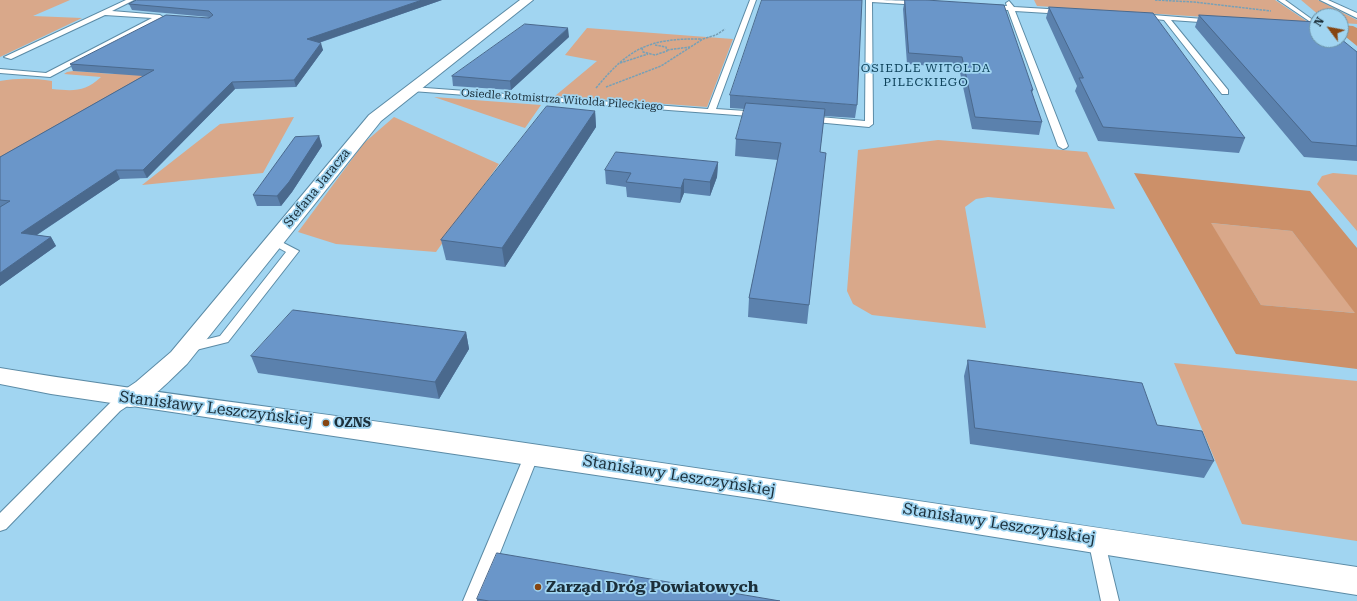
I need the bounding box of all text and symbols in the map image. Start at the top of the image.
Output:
north arrow [1309,8,1349,48]
text: N [1311,15,1327,29]
district label: OSIEDLE WITOLDA PILECKIEGO [861,61,991,89]
street label: Osiedle Rotmistrza Witolda Pileckiego [460,86,664,114]
street label: Stefana Jaracza [280,145,354,231]
street label: Stanisławy Leszczyńskiej [118,388,314,430]
place label: OZNS [334,415,371,431]
marker: OZNS [321,418,331,428]
street label: Stanisławy Leszczyńskiej [581,451,777,501]
street label: Stanisławy Leszczyńskiej [901,499,1097,549]
place label: Zarząd Dróg Powiatowych [546,577,758,597]
marker: Zarząd Dróg Powiatowych [533,582,543,592]

